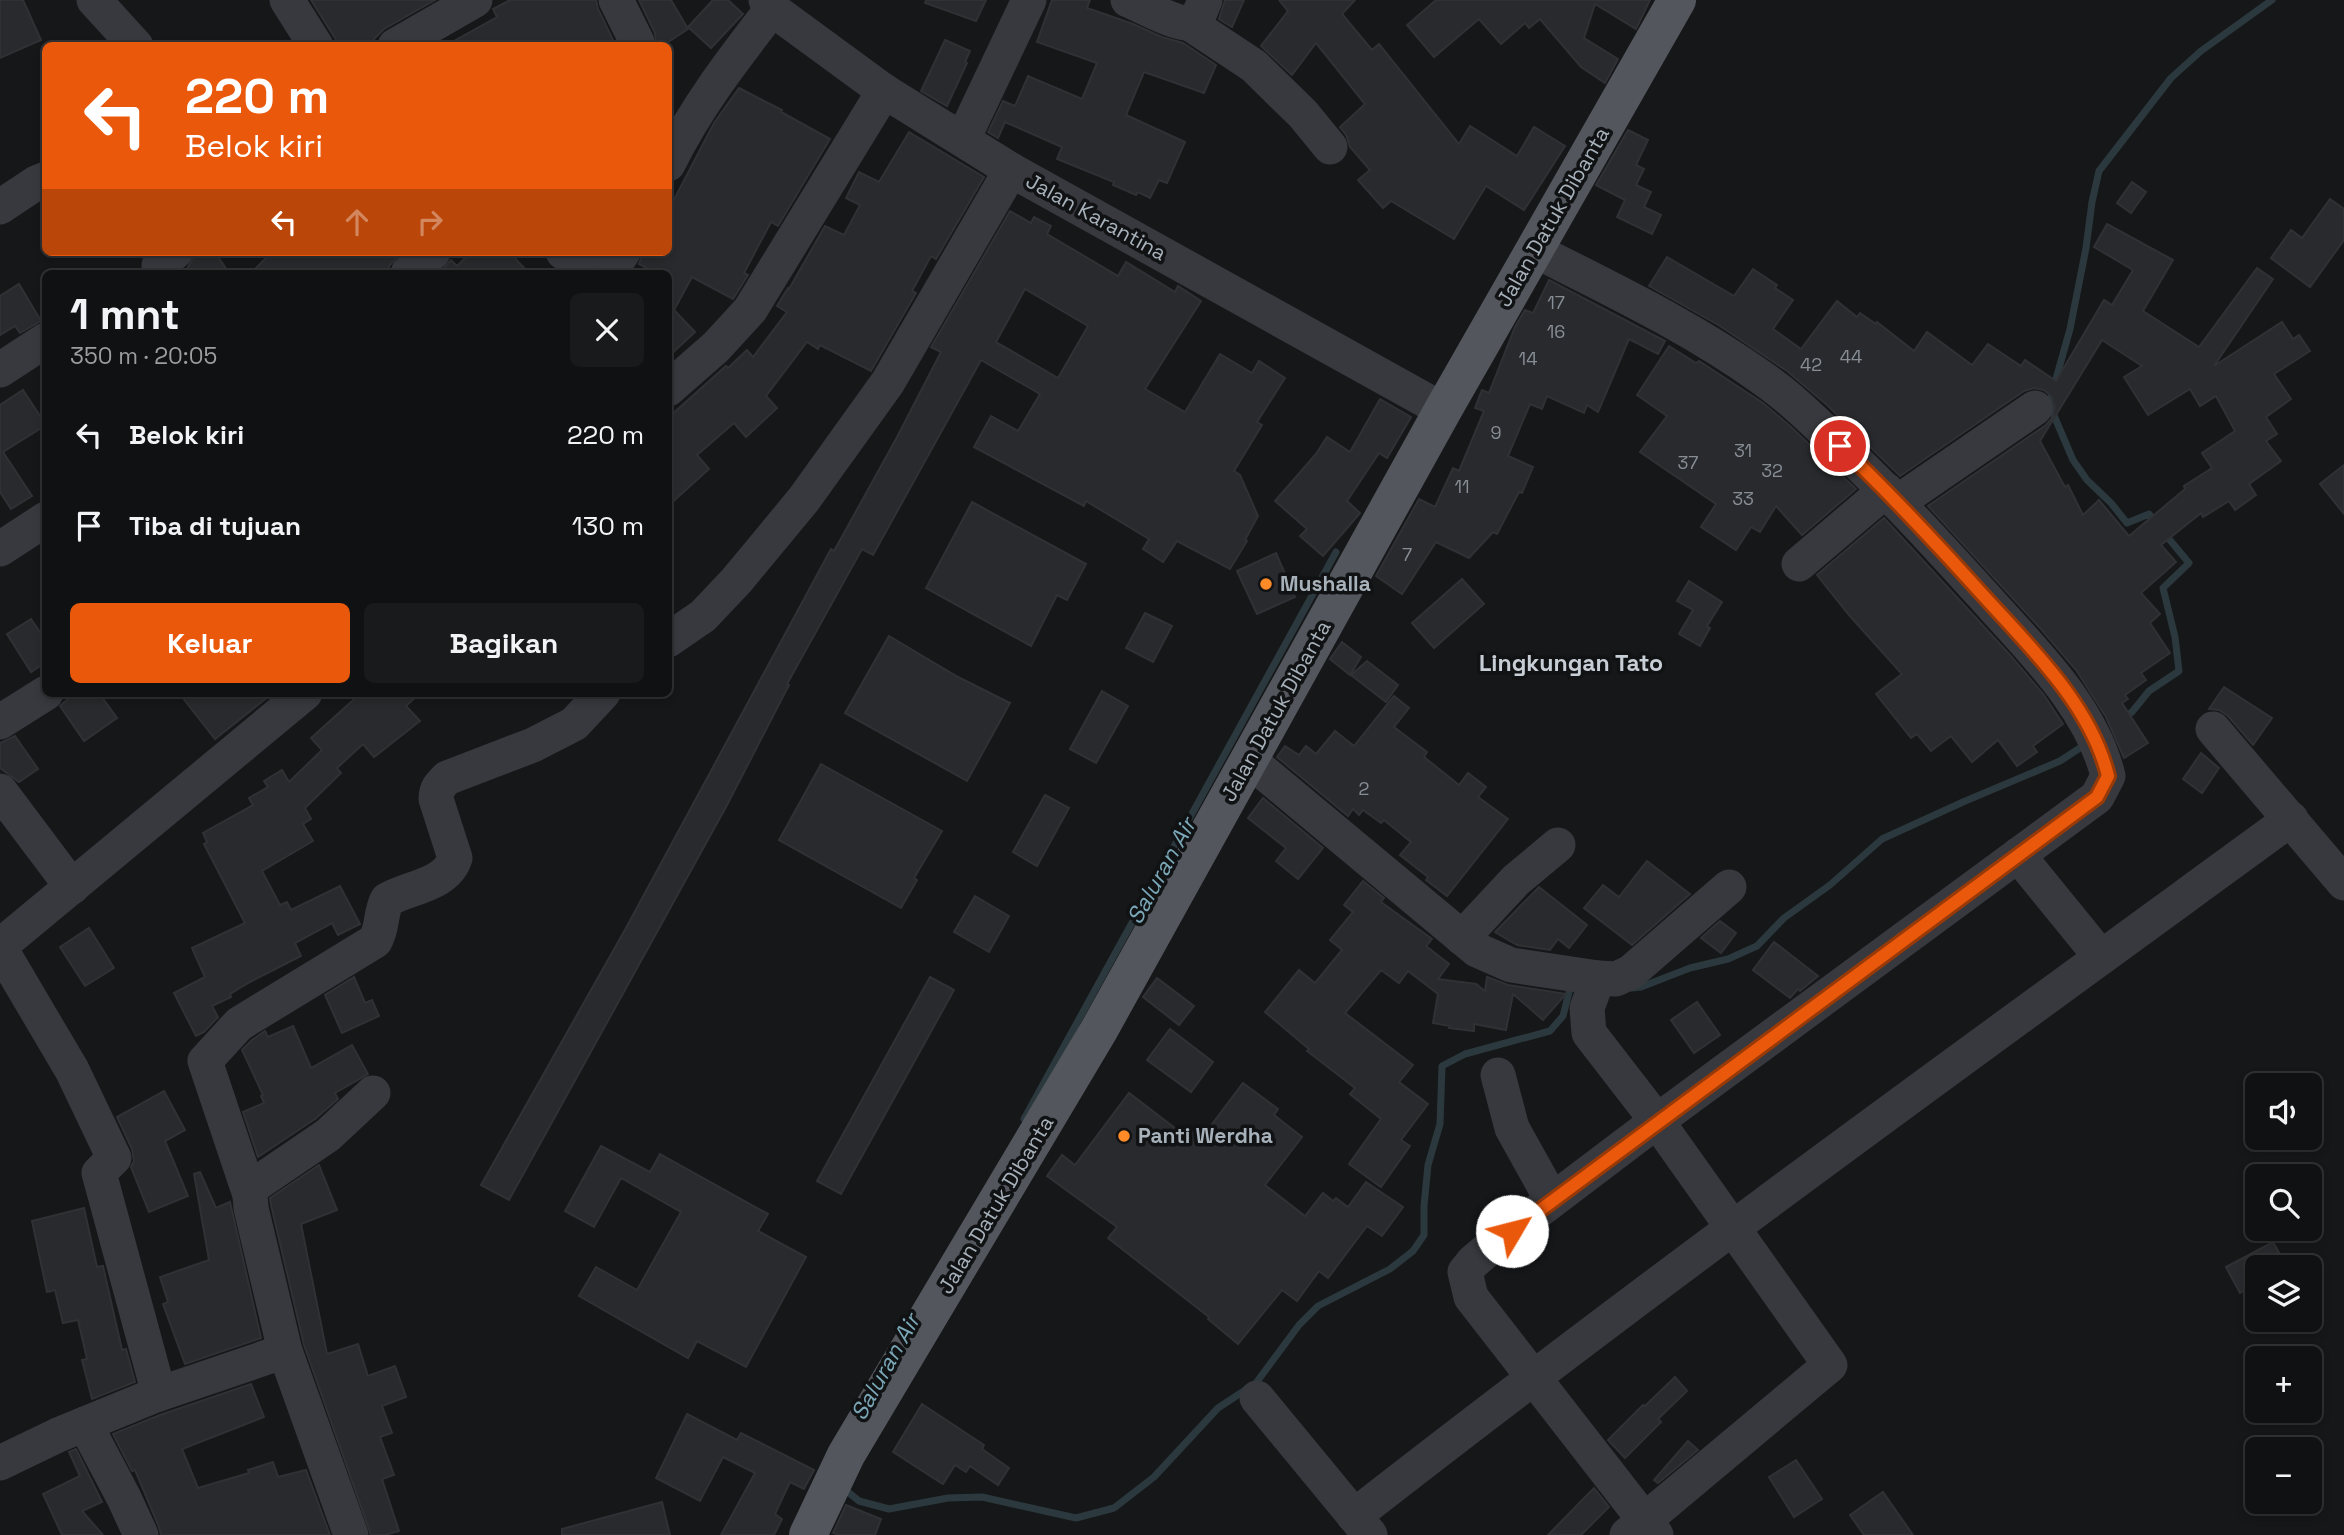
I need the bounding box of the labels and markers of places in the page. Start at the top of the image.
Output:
pin [1810,416,1870,476]
place label: Mushalla [1280,570,1371,597]
marker: Mushalla [1258,576,1274,592]
place label: Panti Werdha [1138,1122,1273,1149]
marker: Panti Werdha [1116,1128,1132,1144]

